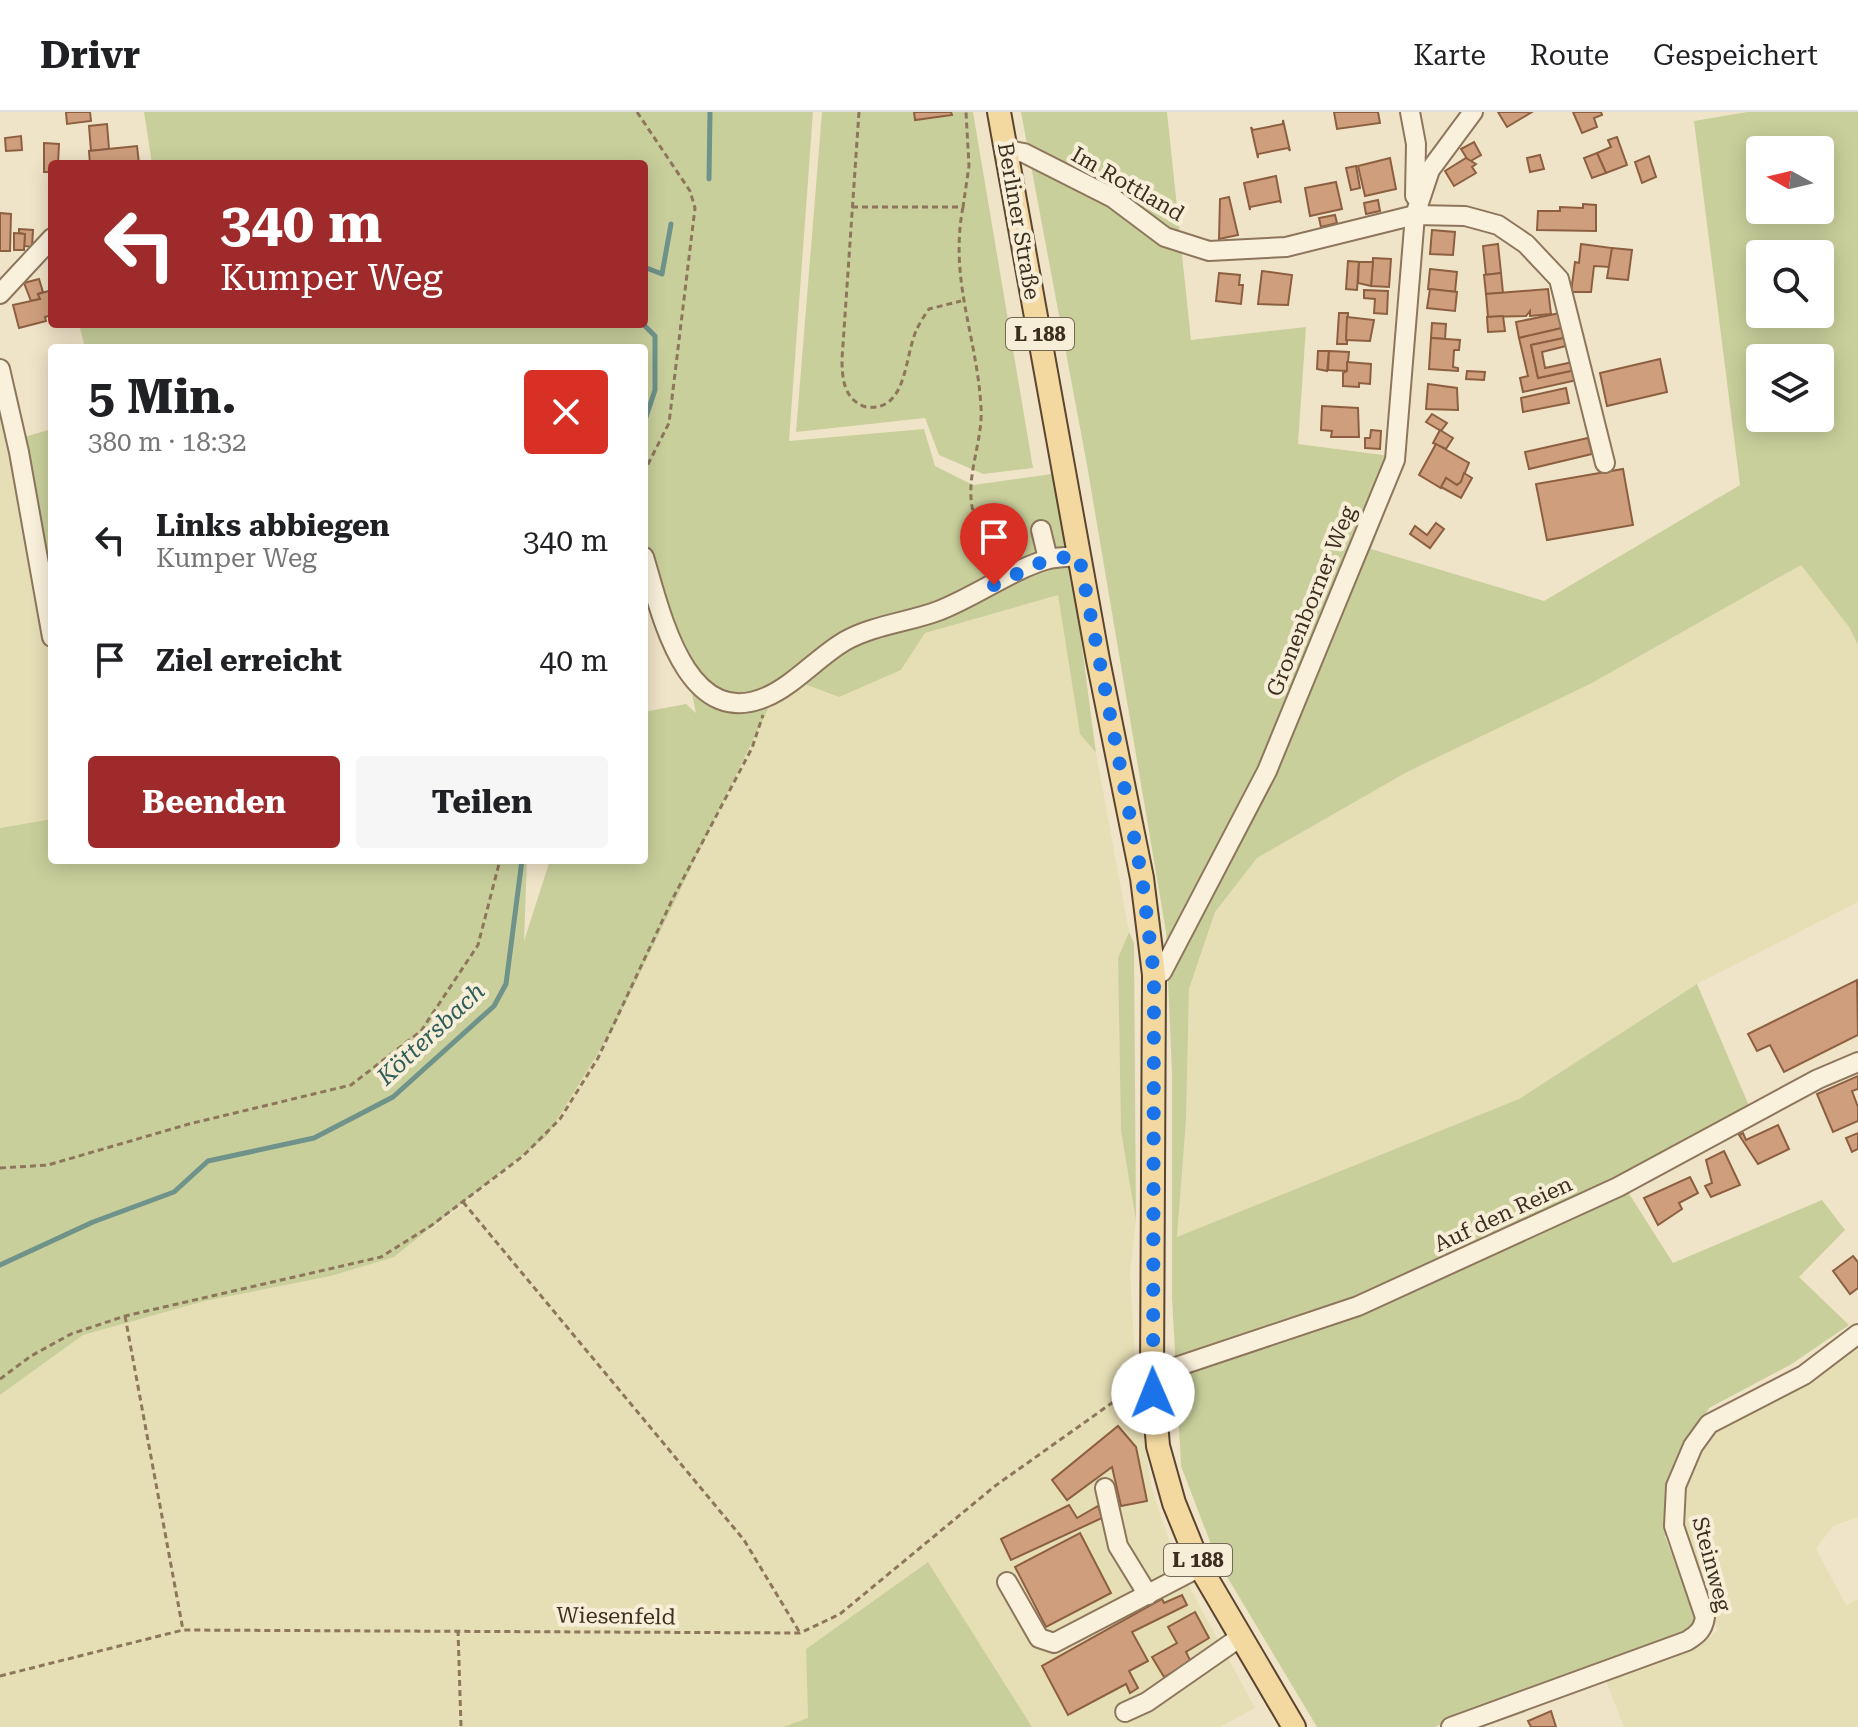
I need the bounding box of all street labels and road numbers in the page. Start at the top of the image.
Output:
street label: Berliner Straße [993,141,1045,301]
street label: Im Rottland [1067,142,1189,226]
road number: L 188 [1006,318,1074,350]
street label: Gronenborner Weg [1261,502,1361,700]
street label: Auf den Reien [1430,1171,1576,1257]
street label: Steinweg [1687,1514,1737,1615]
road number: L 188 [1164,1544,1232,1576]
street label: Wiesenfeld [556,1602,676,1630]

